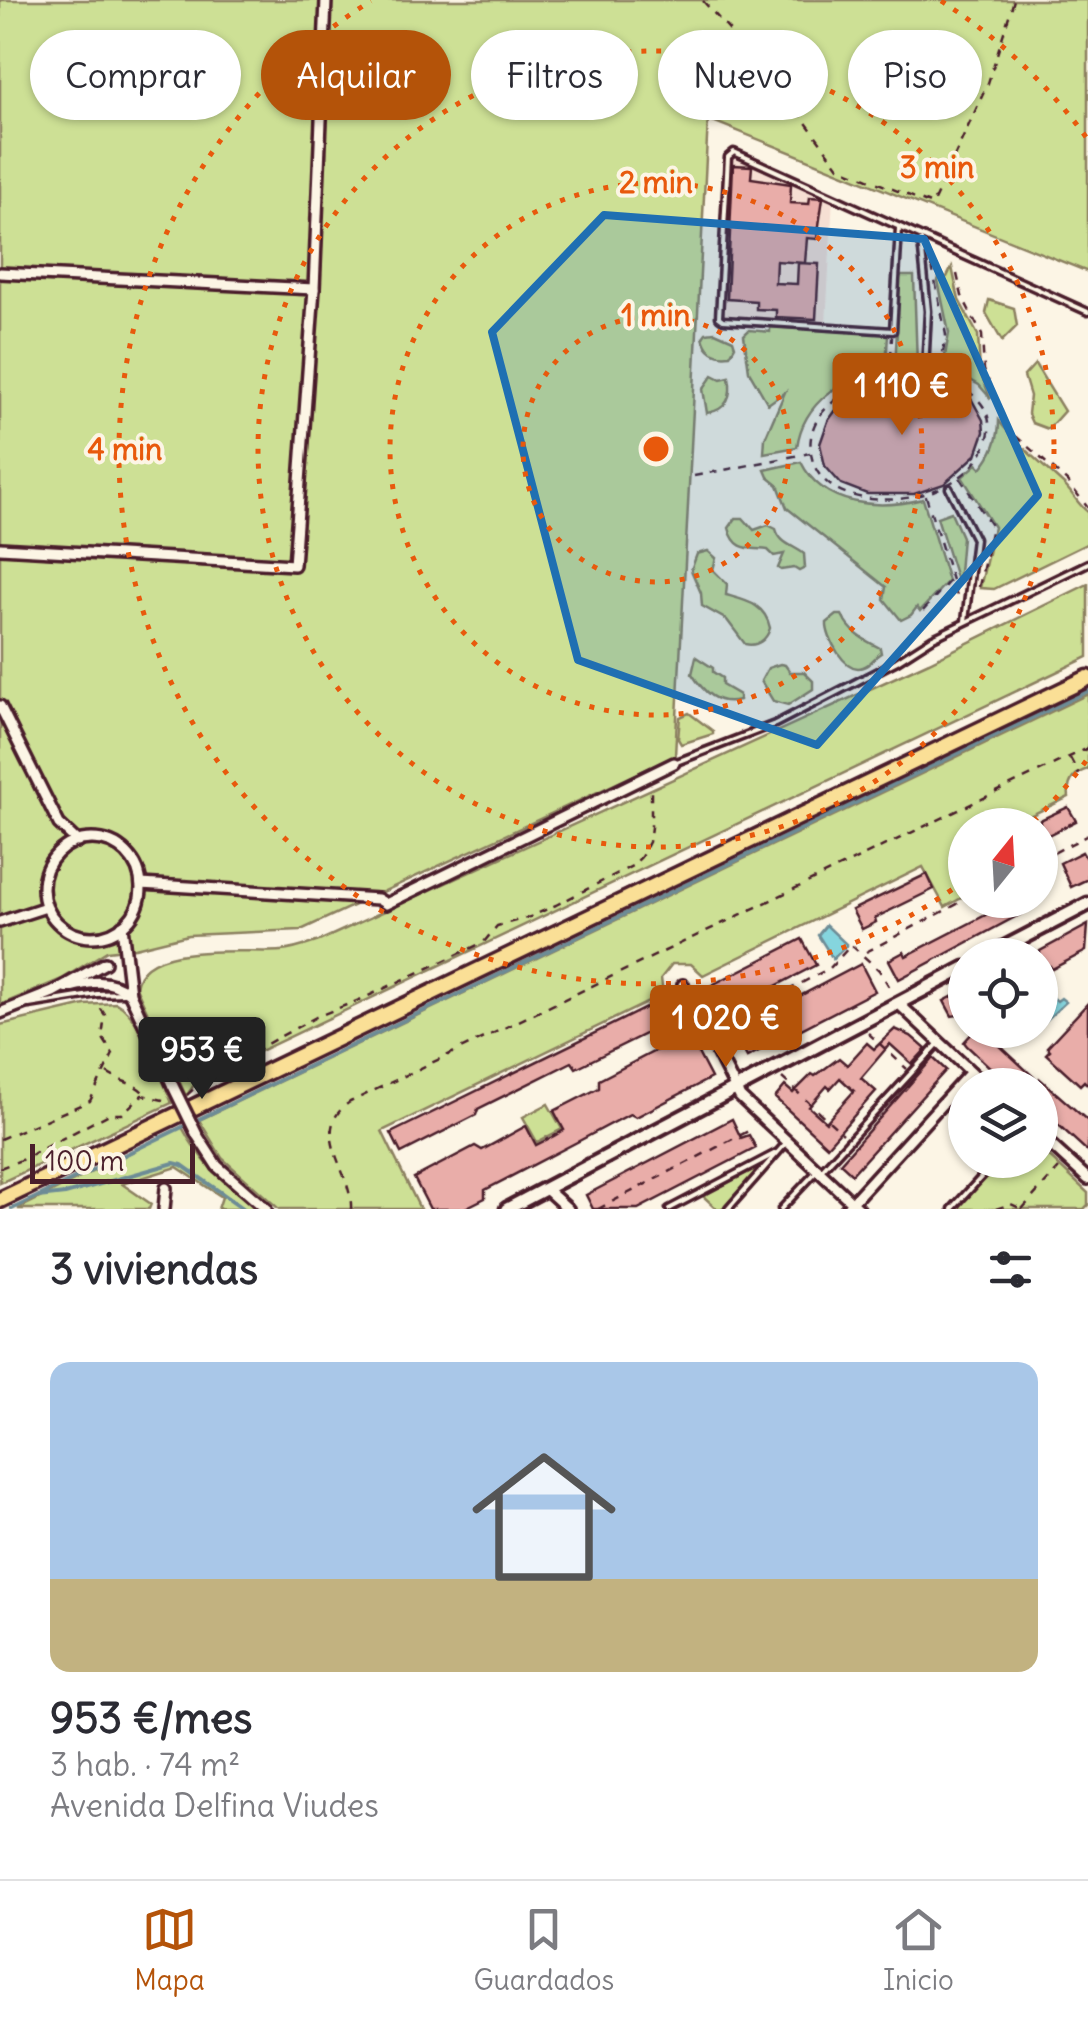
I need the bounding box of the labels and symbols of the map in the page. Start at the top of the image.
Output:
text: 3 min [900,148,974,186]
text: 2 min [619,163,693,201]
text: 1 min [621,296,691,334]
pin: 1 110 € [810,353,994,438]
text: 4 min [88,430,162,468]
centre of rings [638,431,674,467]
north arrow [948,808,1058,918]
pin: 1 020 € [634,985,818,1070]
pin: 953 € [132,1017,272,1102]
scale bar [30,1139,195,1184]

